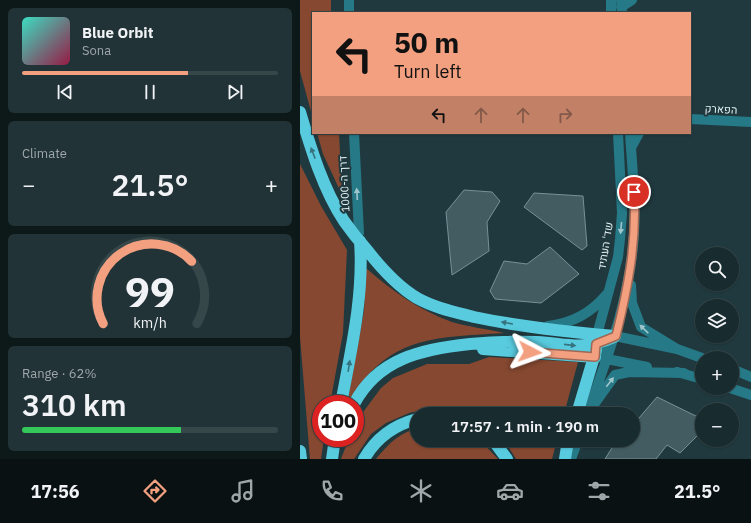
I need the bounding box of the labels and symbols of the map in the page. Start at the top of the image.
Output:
street label: הפארק [704,101,738,117]
one-way arrow [309,146,315,158]
street label: דרך ה-1000 [336,155,352,213]
pin [617,175,651,209]
one-way arrow [354,187,360,200]
street label: שד' העתיד [594,221,616,271]
one-way arrow [617,222,624,234]
one-way arrow [501,320,513,326]
one-way arrow [639,324,649,333]
position arrow [509,331,551,373]
one-way arrow [564,342,576,348]
one-way arrow [346,360,352,372]
one-way arrow [606,377,614,388]
speed limit sign: 100 [312,395,364,447]

